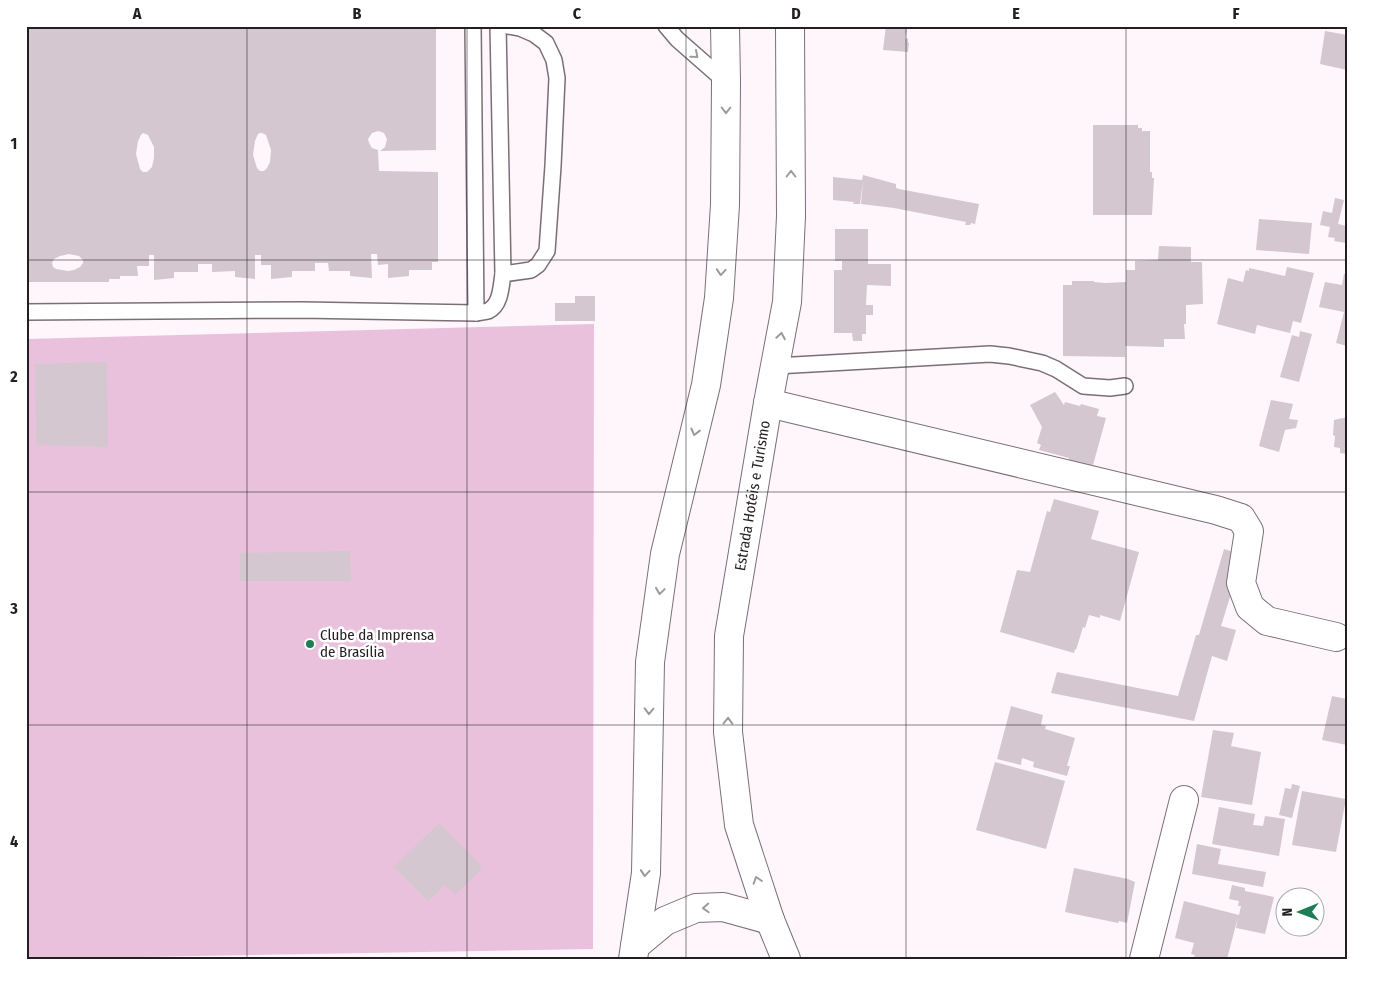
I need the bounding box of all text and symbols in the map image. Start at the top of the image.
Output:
text: A [132,4,142,23]
text: B [353,4,362,23]
text: C [573,4,582,23]
text: D [791,4,801,23]
text: E [1012,4,1020,23]
text: F [1232,4,1240,23]
one-way arrow [690,49,699,58]
one-way arrow [721,106,731,114]
text: 1 [11,134,17,153]
one-way arrow [786,170,796,178]
one-way arrow [716,269,727,277]
one-way arrow [776,331,786,340]
text: 2 [9,367,18,386]
street label: Estrada Hotéis e Turismo [731,419,774,572]
one-way arrow [690,428,701,437]
one-way arrow [655,587,666,595]
text: 3 [9,599,18,618]
place label: Clube da Imprensa de Brasília [320,626,434,661]
marker: Clube da Imprensa de Brasília [304,638,316,650]
one-way arrow [644,707,654,715]
one-way arrow [723,717,733,725]
text: 4 [10,832,18,851]
one-way arrow [640,869,651,877]
one-way arrow [753,877,763,885]
north arrow [1276,888,1326,938]
one-way arrow [702,902,710,913]
text: N [1279,908,1296,917]

